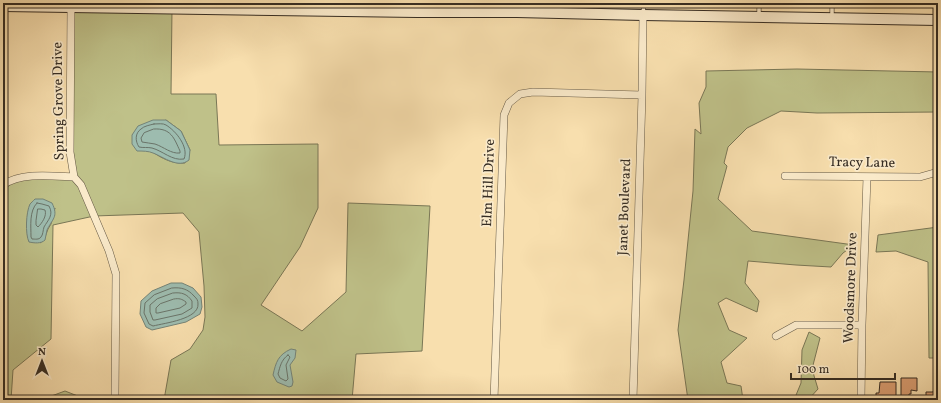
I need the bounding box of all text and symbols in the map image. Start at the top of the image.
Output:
street label: Spring Grove Drive [48,41,70,160]
street label: Elm Hill Drive [478,138,500,227]
street label: Tracy Lane [829,153,896,173]
street label: Janet Boulevard [614,158,636,256]
street label: Woodsmore Drive [840,232,862,344]
north arrow [22,341,62,381]
text: N [38,345,46,360]
scale bar [791,355,895,381]
text: 100 m [797,362,830,378]

